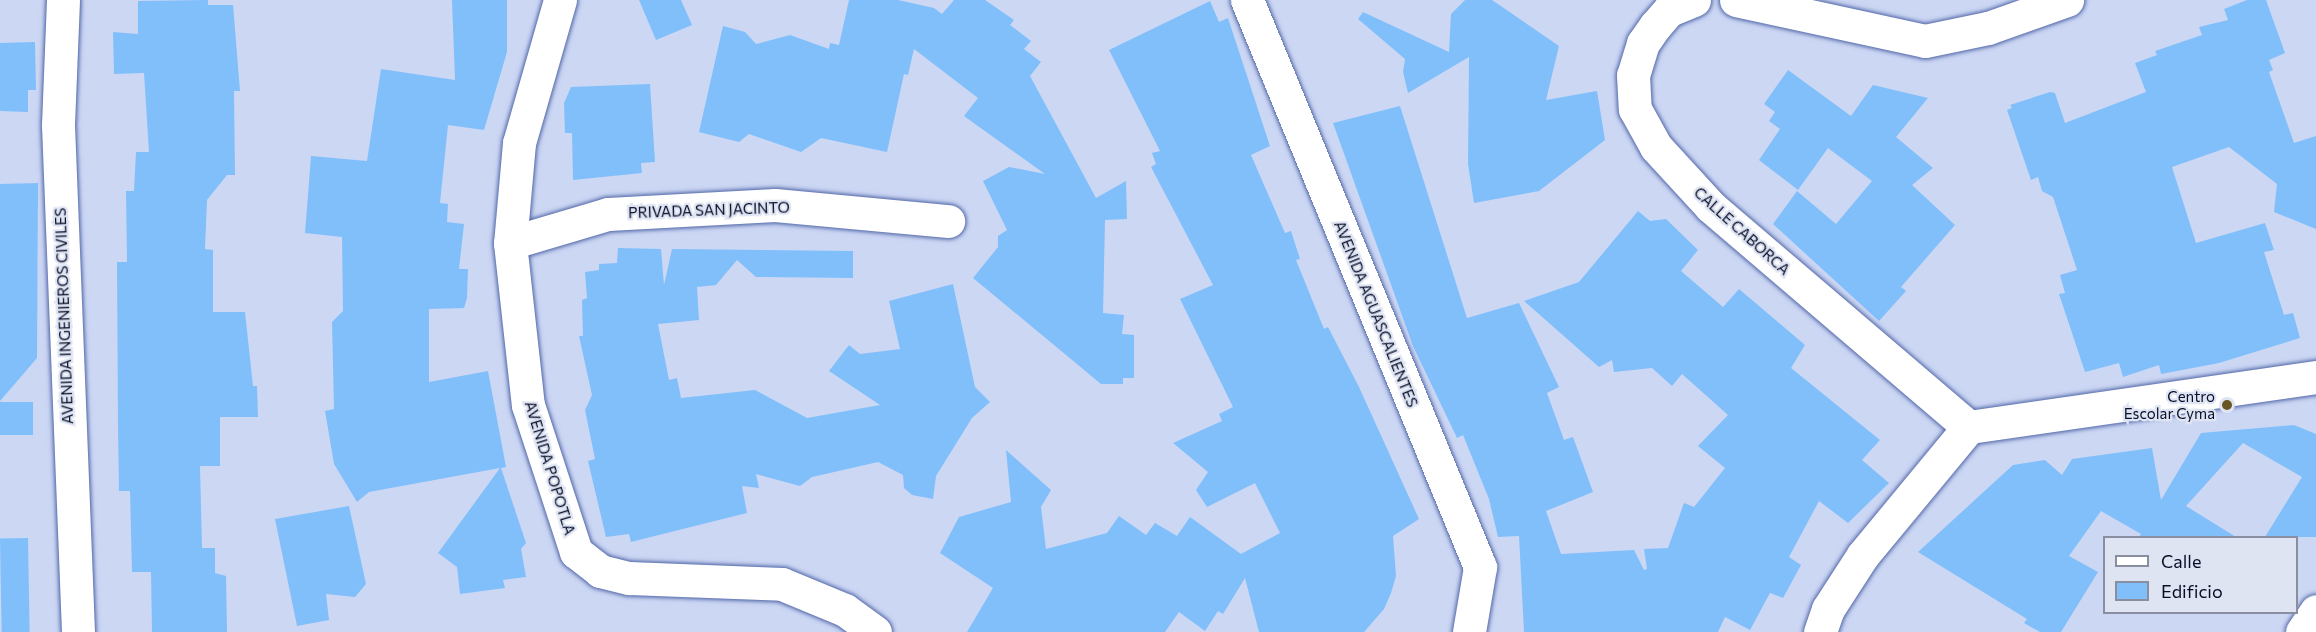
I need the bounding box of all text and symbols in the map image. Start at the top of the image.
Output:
street label: CALLE CABORCA [1690,183,1794,279]
street label: PRIVADA SAN JACINTO [628,198,790,222]
street label: AVENIDA INGENIEROS CIVILES [51,207,77,425]
street label: AVENIDA AGUASCALIENTES [1330,218,1422,410]
place label: Centro Escolar Cyma [2124,387,2215,422]
marker: Centro Escolar Cyma [2220,398,2234,412]
street label: AVENIDA POPOTLA [521,399,579,537]
legend [2103,536,2298,614]
text: Calle [2161,550,2201,572]
text: Edificio [2161,580,2223,602]

